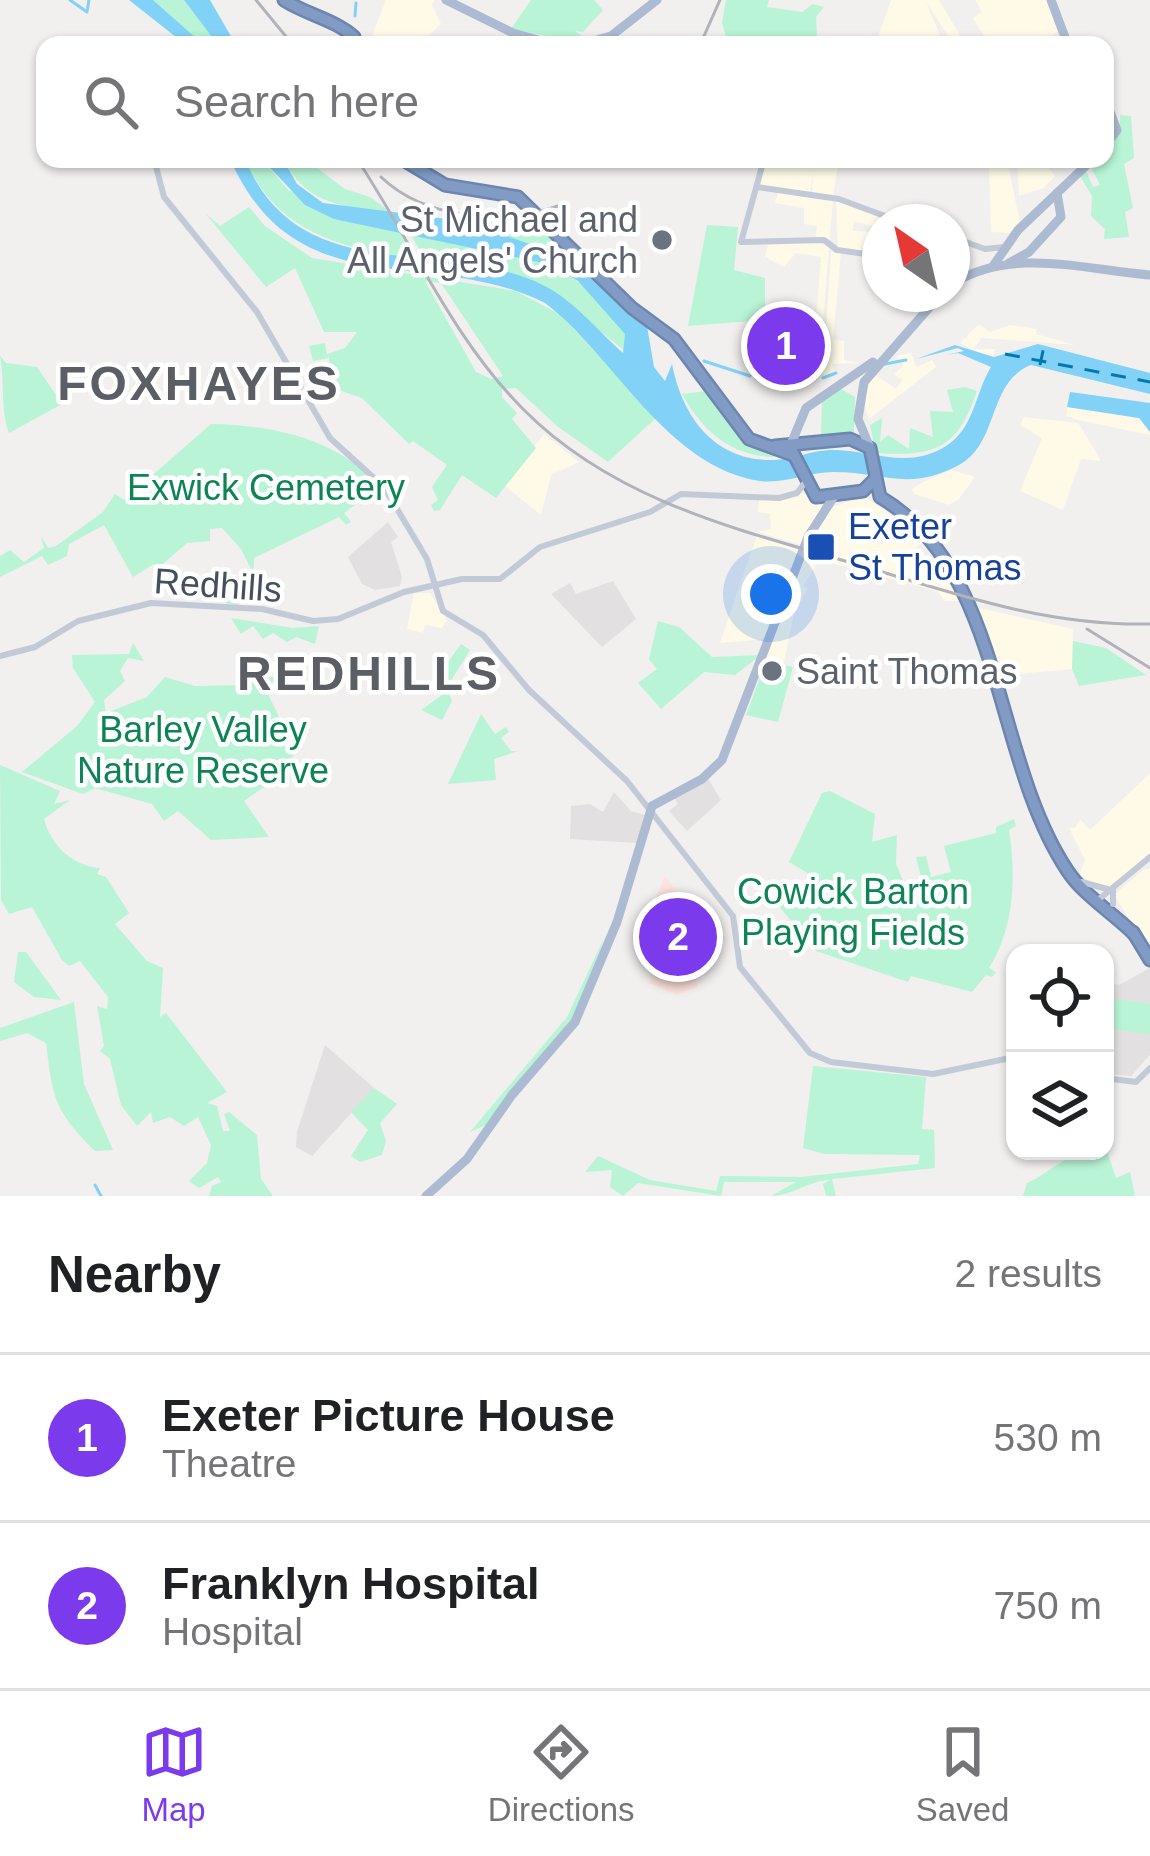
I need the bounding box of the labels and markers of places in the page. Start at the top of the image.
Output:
place label: St Michael and All Angels' Church [347,199,638,281]
marker: St Michael and All Angels' Church [649,227,675,253]
pin: 1 [747,301,825,391]
place label: Exeter St Thomas [848,506,1021,588]
marker: Exeter St Thomas [805,531,837,563]
place label: Saint Thomas [796,651,1017,692]
marker: Saint Thomas [759,658,785,684]
pin: 2 [639,892,717,982]

